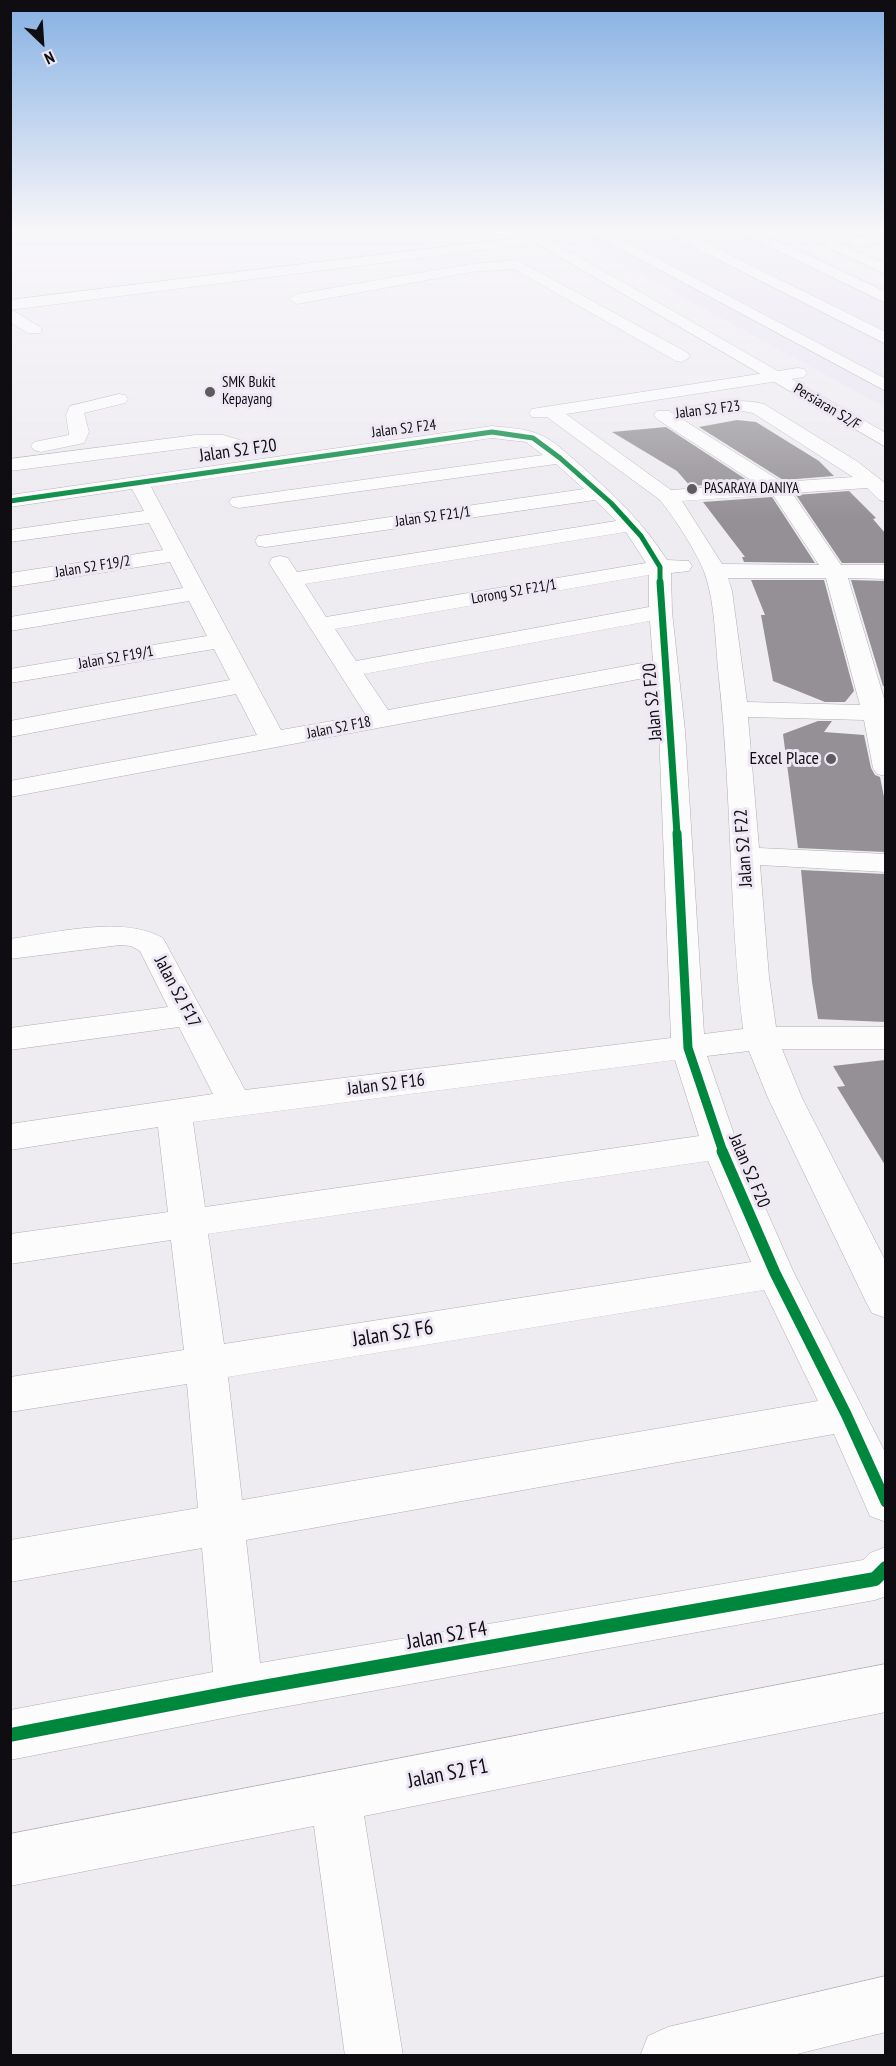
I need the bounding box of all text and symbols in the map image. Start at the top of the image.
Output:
north arrow [12,12,72,72]
text: N [41,47,58,69]
place label: SMK Bukit Kepayang [222,374,275,409]
street label: Persiaran S2/F [790,380,864,434]
marker: SMK Bukit Kepayang [203,385,217,399]
street label: Jalan S2 F23 [675,397,741,423]
street label: Jalan S2 F24 [371,416,437,442]
street label: Jalan S2 F20 [198,435,278,467]
place label: PASARAYA DANIYA [704,480,799,498]
marker: PASARAYA DANIYA [685,482,699,496]
street label: Jalan S2 F21/1 [394,503,472,531]
street label: Jalan S2 F19/2 [54,552,132,582]
street label: Lorong S2 F21/1 [470,576,558,608]
street label: Jalan S2 F19/1 [77,643,155,673]
street label: Jalan S2 F20 [639,662,667,742]
street label: Jalan S2 F18 [305,713,373,743]
place label: Excel Place [750,748,819,770]
marker: Excel Place [824,752,838,766]
street label: Jalan S2 F22 [731,808,757,888]
street label: Jalan S2 F17 [149,953,205,1031]
street label: Jalan S2 F16 [346,1070,426,1100]
street label: Jalan S2 F20 [724,1131,774,1211]
street label: Jalan S2 F6 [351,1315,435,1353]
street label: Jalan S2 F4 [405,1617,489,1655]
street label: Jalan S2 F1 [406,1754,490,1794]

